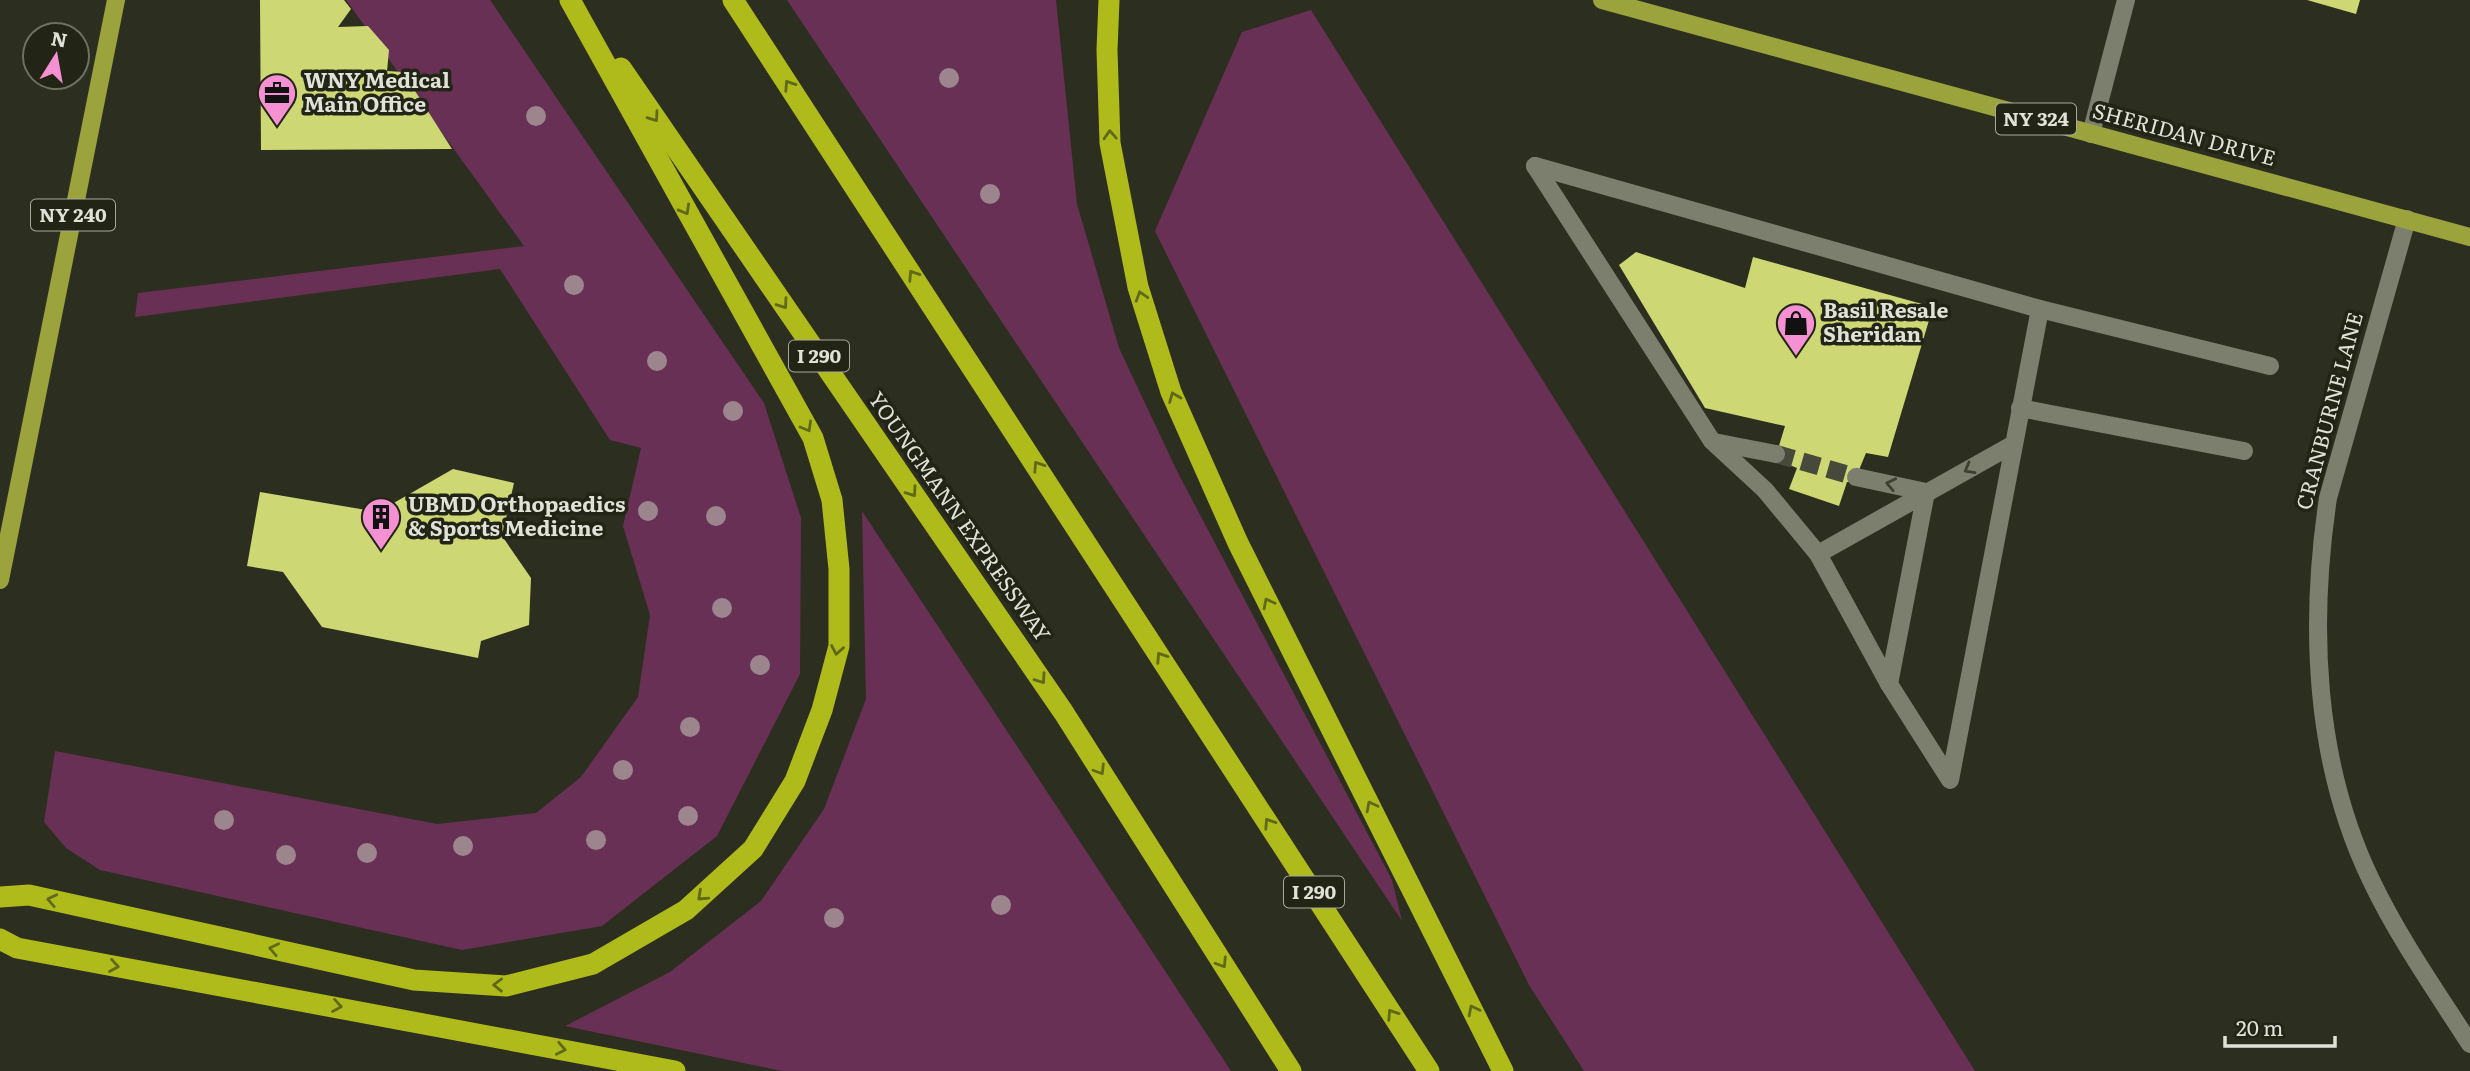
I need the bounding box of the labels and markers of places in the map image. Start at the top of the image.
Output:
place label: WNY Medical Main Office [304,63,450,118]
office icon: WNY Medical Main Office [256,72,298,127]
place label: Basil Resale Sheridan [1823,293,1949,348]
shop icon: Basil Resale Sheridan [1775,302,1817,357]
place label: UBMD Orthopaedics & Sports Medicine [408,487,626,542]
building icon: UBMD Orthopaedics & Sports Medicine [360,496,402,551]

